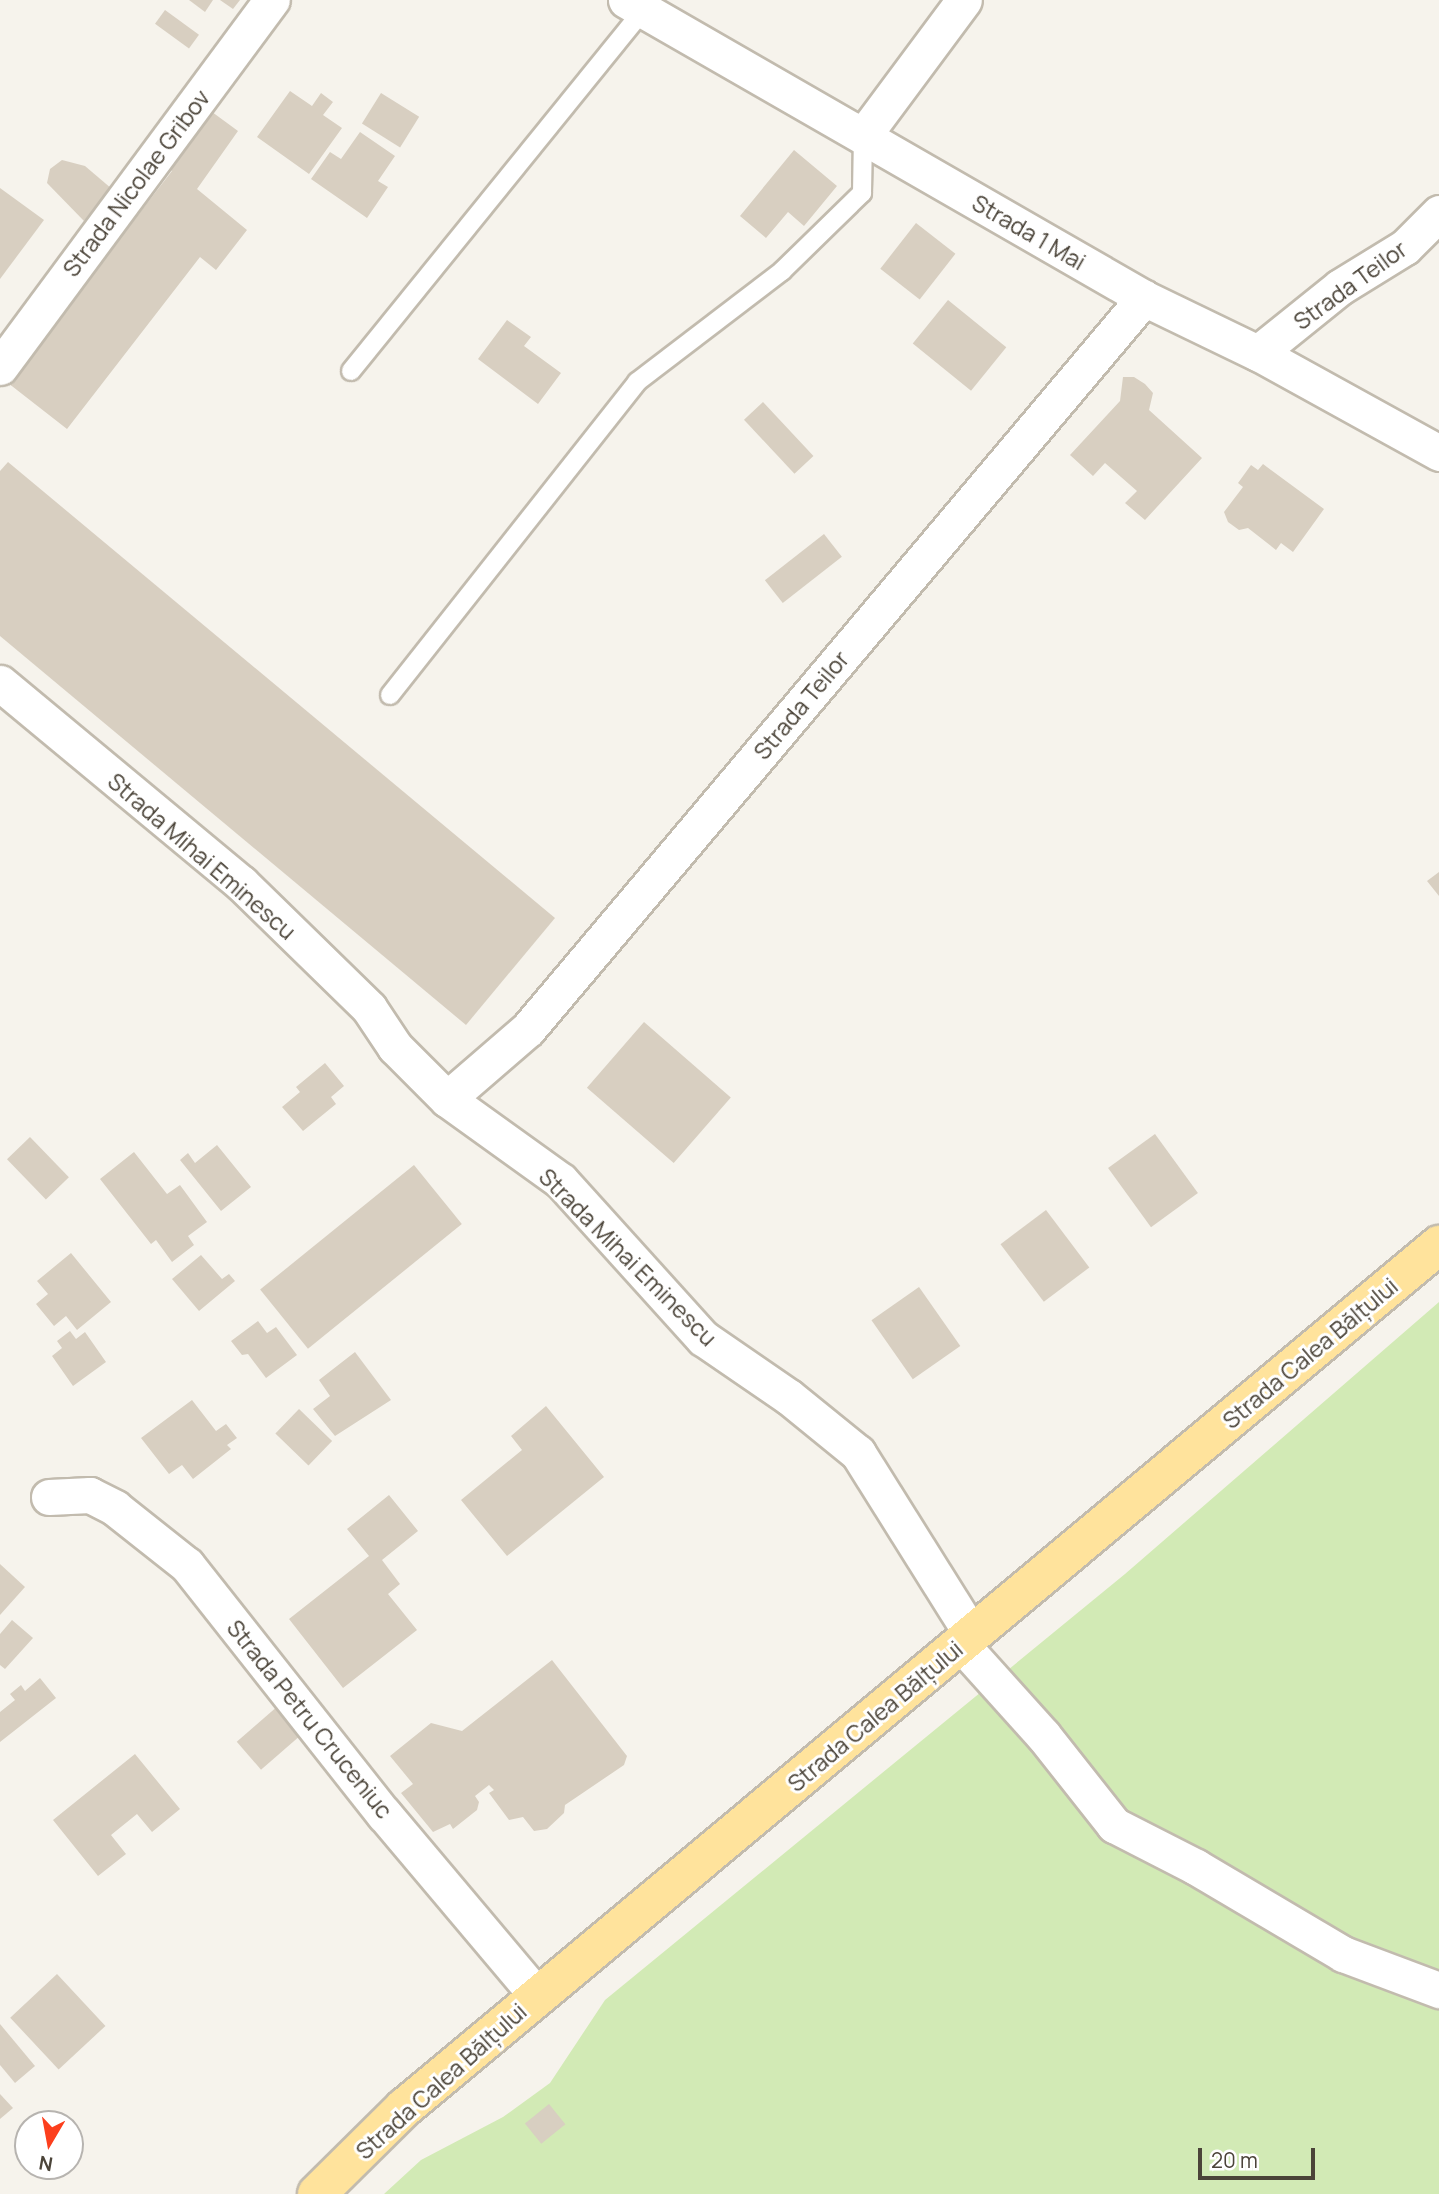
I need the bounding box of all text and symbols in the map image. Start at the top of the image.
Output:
street label: Strada Nicolae Gribov [57,84,215,282]
street label: Strada 1 Mai [968,189,1090,275]
street label: Strada Teilor [1288,235,1412,335]
street label: Strada Teilor [748,645,854,765]
street label: Strada Mihai Eminescu [103,767,301,945]
street label: Strada Mihai Eminescu [534,1163,722,1351]
street label: Strada Calea Bălțului [1217,1272,1403,1434]
street label: Strada Petru Cruceniuc [221,1614,399,1824]
street label: Strada Calea Bălțului [782,1635,968,1797]
street label: Strada Calea Bălțului [350,1997,532,2165]
north arrow [14,2110,84,2180]
scale bar [1201,2134,1318,2178]
text: 20 m [1211,2146,1258,2174]
text: N [37,2150,55,2178]

